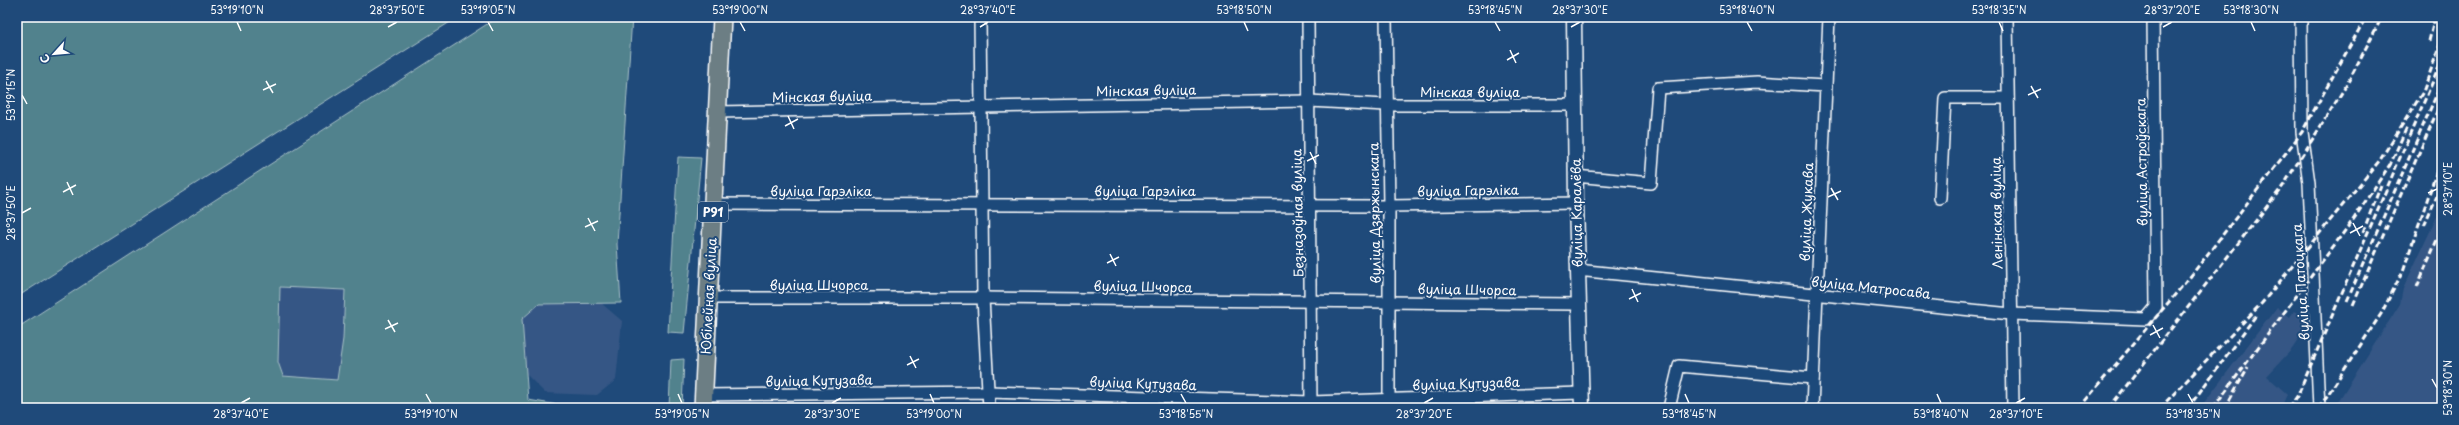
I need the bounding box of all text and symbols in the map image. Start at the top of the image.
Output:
text: 53°19'10"N [210,2,264,17]
text: 28°37'50"E [369,2,425,17]
text: 53°19'05"N [460,2,516,17]
text: 53°19'00"N [712,2,768,17]
text: 28°37'40"E [960,2,1016,17]
text: 53°18'50"N [1216,2,1272,17]
text: 53°18'45"N [1468,2,1523,17]
text: 28°37'30"E [1552,2,1608,17]
text: 53°18'40"N [1719,2,1775,17]
text: 53°18'35"N [1972,2,2027,17]
text: 28°37'20"E [2144,2,2200,17]
text: 53°18'30"N [2223,2,2279,17]
north arrow [34,34,74,74]
text: С [35,51,54,66]
text: 53°19'15"N [3,68,18,121]
street label: Мінская вуліца [1096,80,1196,100]
street label: Мінская вуліца [1420,82,1520,101]
street label: Мінская вуліца [772,86,872,106]
street label: вуліца Астроўскага [2130,97,2152,226]
street label: вуліца Дзяржынскага [1363,141,1385,284]
street label: Безназоўная вуліца [1286,149,1308,277]
street label: вуліца Каралёва [1566,157,1586,268]
street label: Ленінская вуліца [1986,157,2006,269]
street label: вуліца Жукава [1795,162,1817,262]
text: 28°37'10"E [2440,162,2455,216]
street label: вуліца Гарэліка [1417,180,1520,200]
street label: вуліца Гарэліка [770,181,873,200]
street label: вуліца Гарэліка [1094,181,1197,200]
text: 28°37'50"E [3,185,18,241]
road number: Р91 [698,202,728,222]
street label: вуліца Патоцкага [2286,222,2314,341]
street label: Юбілейная вуліца [695,237,721,355]
street label: вуліца Матросава [1810,271,1932,303]
street label: вуліца Шчорса [770,275,869,294]
street label: вуліца Шчорса [1093,276,1193,296]
street label: вуліца Шчорса [1417,279,1517,299]
text: 53°18'30"N [2440,360,2455,416]
street label: вуліца Кутузава [765,370,874,390]
street label: вуліца Кутузава [1089,372,1198,394]
street label: вуліца Кутузава [1412,372,1521,394]
text: 28°37'40"E [213,406,269,421]
text: 53°19'10"N [404,406,458,421]
text: 53°19'05"N [654,406,710,421]
text: 28°37'30"E [804,406,860,421]
text: 53°19'00"N [906,406,962,421]
text: 53°18'55"N [1159,406,1214,421]
text: 28°37'20"E [1396,406,1452,421]
text: 53°18'45"N [1662,406,1717,421]
text: 53°18'40"N [1913,406,1969,421]
text: 28°37'10"E [1989,406,2043,421]
text: 53°18'35"N [2166,406,2221,421]

